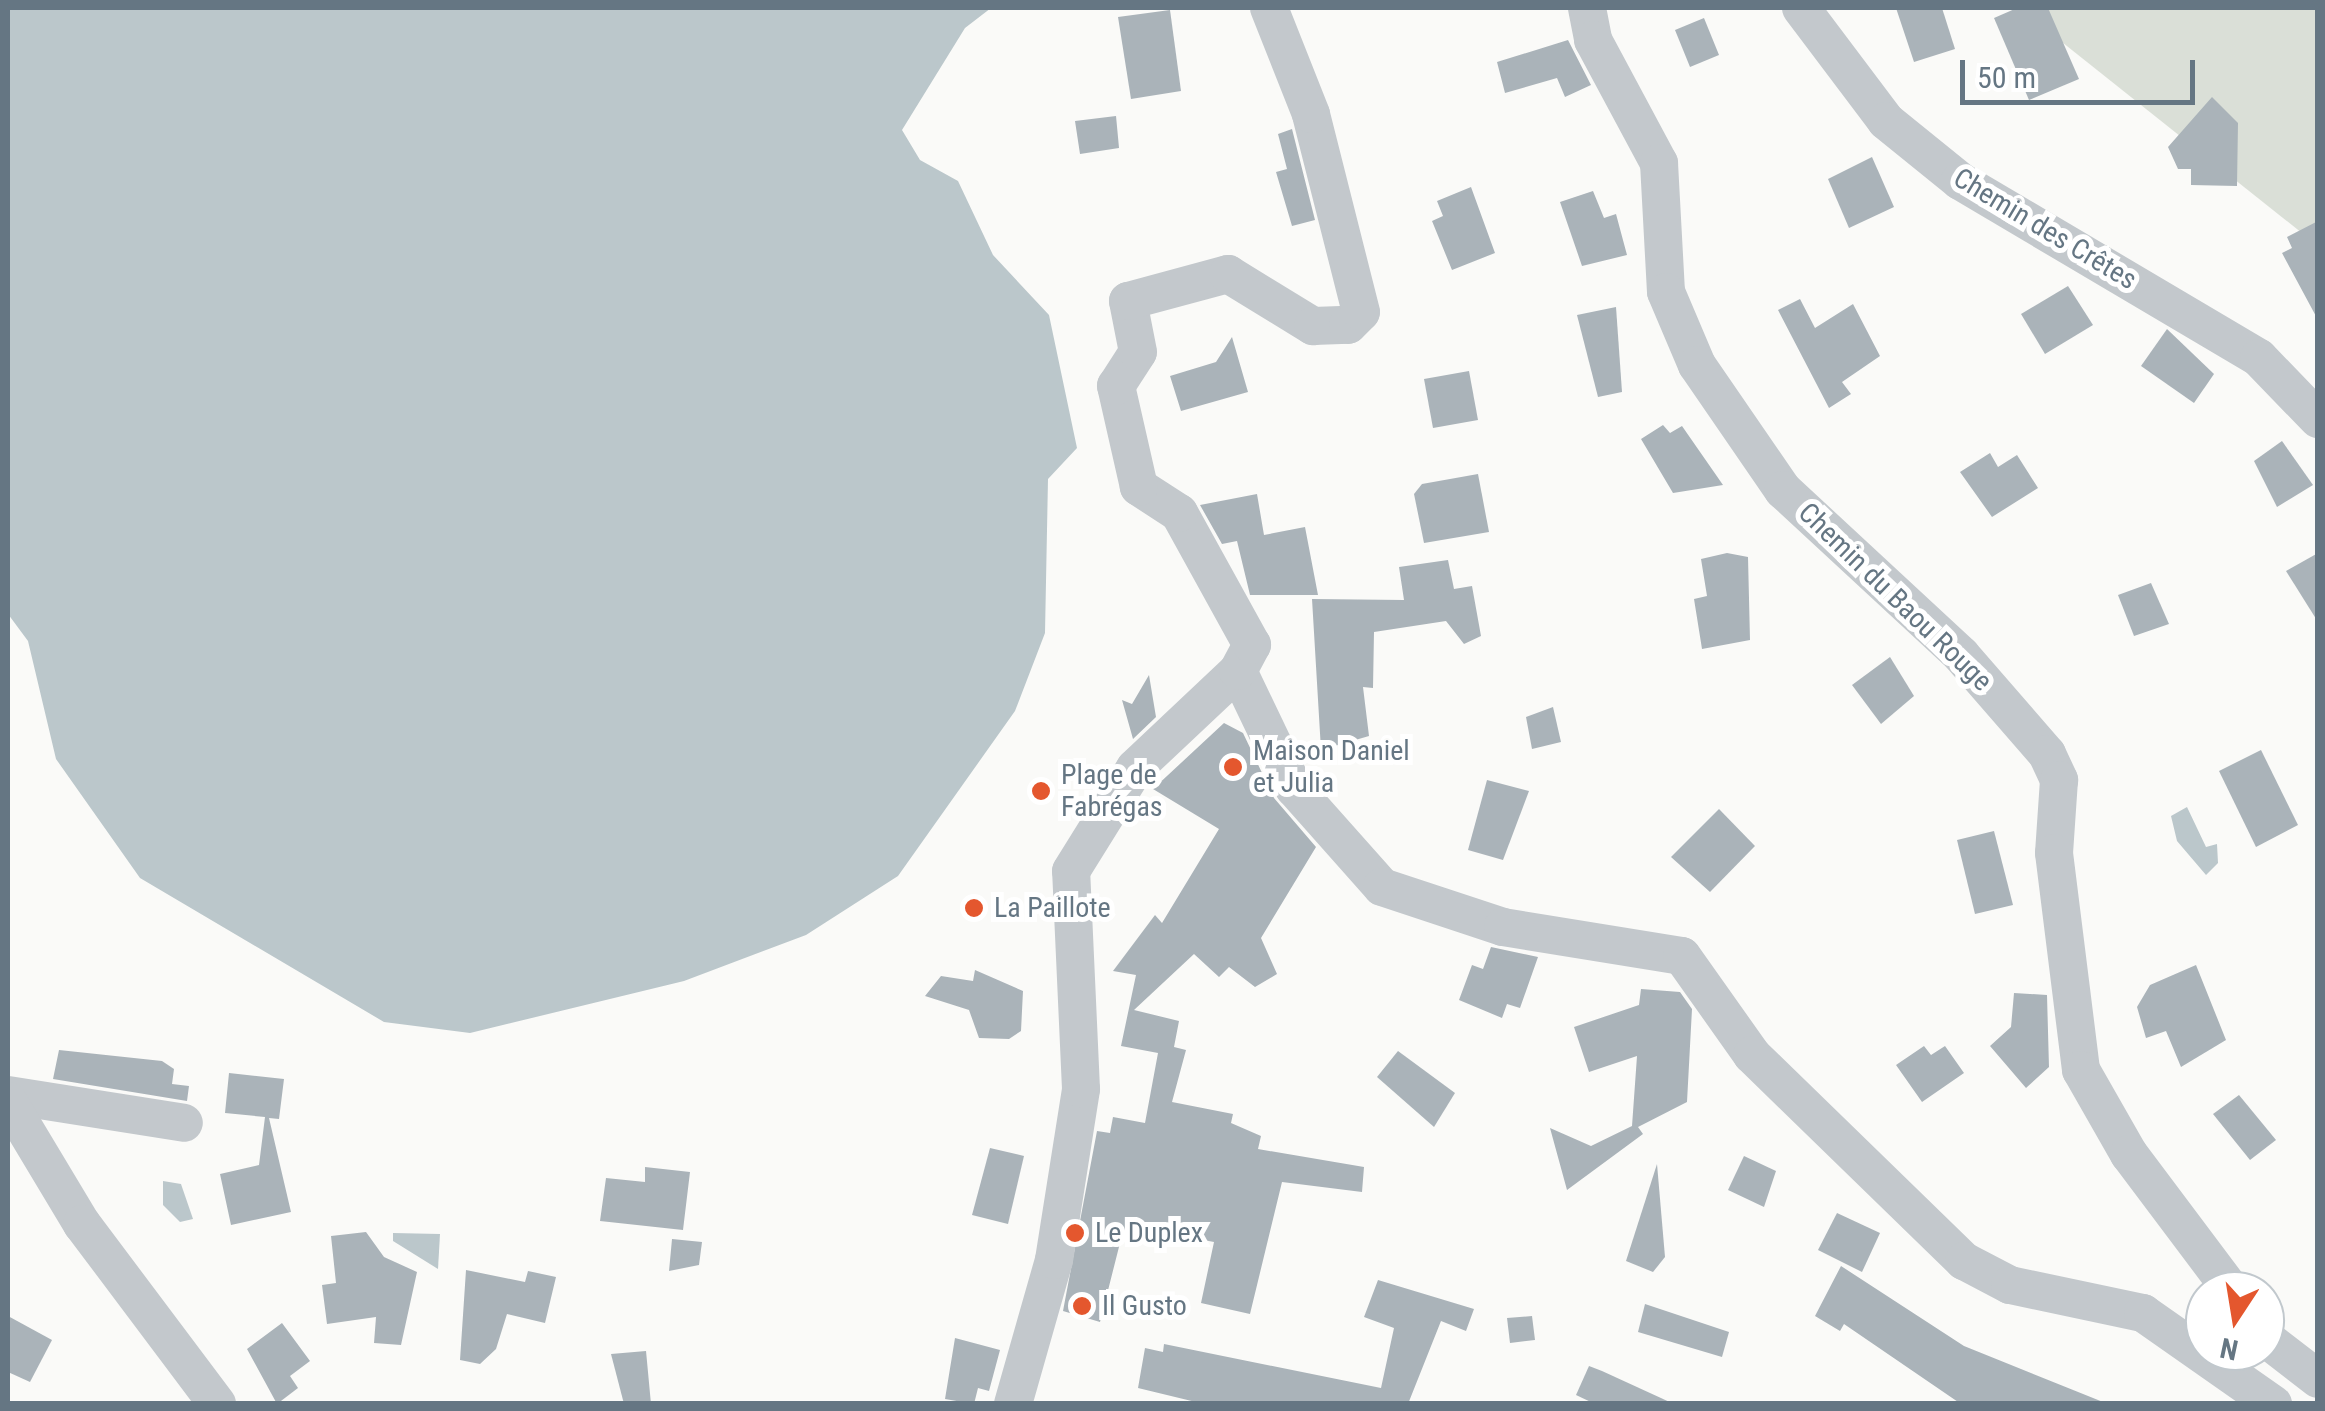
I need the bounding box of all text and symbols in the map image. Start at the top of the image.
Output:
scale bar [1965,40,2200,102]
text: 50 m [1977,60,2036,95]
street label: Chemin des Crêtes [1947,161,2143,297]
street label: Chemin du Baou Rouge [1791,496,1999,698]
place label: Maison Daniel et Julia [1253,734,1410,800]
marker: Maison Daniel et Julia [1222,756,1244,778]
place label: Plage de Fabrégas [1061,758,1163,824]
marker: Plage de Fabrégas [1030,780,1052,802]
place label: La Paillote [994,891,1111,925]
marker: La Paillote [963,897,985,919]
place label: Le Duplex [1095,1216,1203,1250]
marker: Le Duplex [1064,1222,1086,1244]
north arrow [2185,1271,2285,1371]
place label: Il Gusto [1102,1289,1187,1323]
marker: Il Gusto [1071,1295,1093,1317]
text: N [2217,1331,2241,1367]

